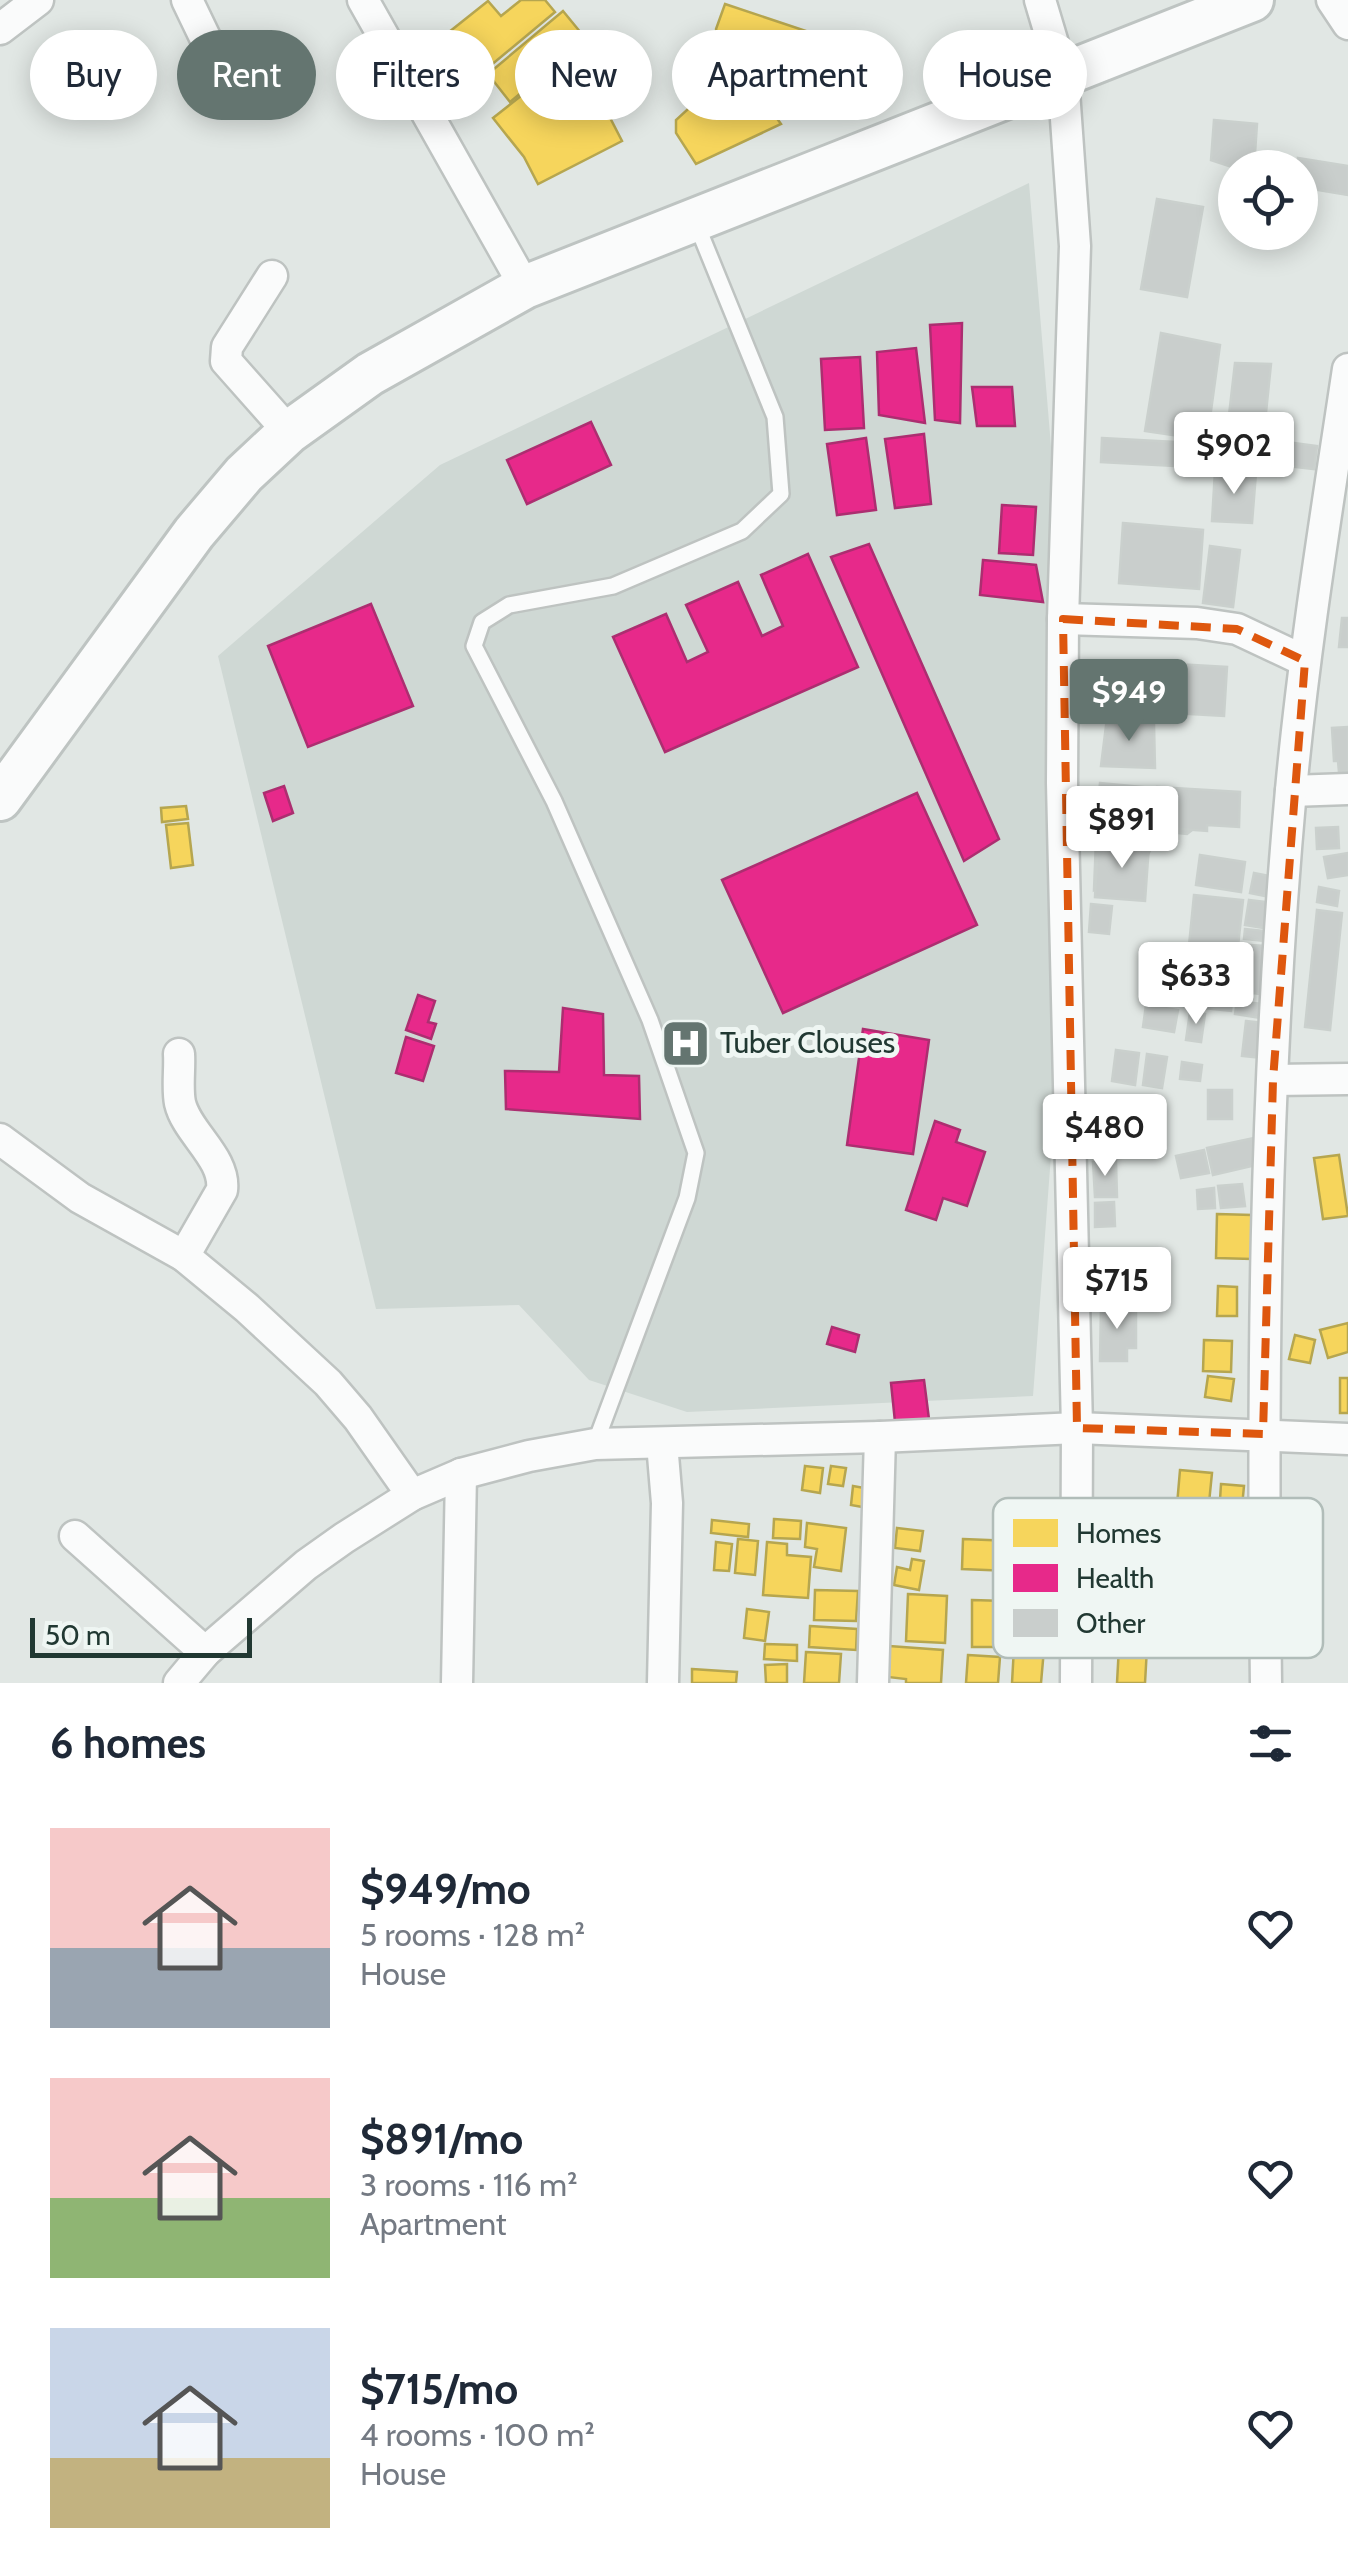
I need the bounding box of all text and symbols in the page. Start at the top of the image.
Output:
chip: Buy [30,30,157,120]
chip: Rent [177,30,316,120]
chip: Filters [336,30,495,120]
chip: New [515,30,652,120]
chip: Apartment [672,30,903,120]
chip: House [923,30,1087,120]
map controls [1218,150,1318,250]
button: locate [1218,150,1318,250]
pin: $902 [1175,412,1293,497]
text: $902 [1196,425,1272,464]
pin: $949 [1070,659,1188,744]
text: $949 [1092,672,1166,711]
pin: $891 [1063,786,1181,871]
text: $891 [1088,799,1156,838]
pin: $633 [1137,942,1255,1027]
text: $633 [1160,955,1232,994]
hospital icon: Tuber Clouses [659,1017,711,1069]
place label: Tuber Clouses [720,1024,895,1061]
pin: $480 [1046,1094,1164,1179]
text: $480 [1065,1107,1145,1146]
pin: $715 [1058,1247,1176,1332]
text: $715 [1085,1260,1149,1299]
legend [993,1498,1323,1658]
text: Homes [1076,1516,1161,1550]
text: Health [1076,1561,1154,1595]
text: Other [1076,1606,1146,1640]
scale bar [30,1613,252,1658]
text: 50 m [45,1618,111,1652]
icon: filters [1243,1716,1298,1771]
text: 6 homes [50,1717,206,1769]
text: $949/mo [360,1863,531,1915]
icon: home [130,1868,250,1988]
icon: heart [1243,1901,1298,1956]
text: 5 rooms · 128 m² [360,1915,585,1954]
text: House [360,1954,446,1993]
text: $891/mo [360,2113,523,2165]
icon: home [130,2118,250,2238]
icon: heart [1243,2151,1298,2206]
text: 3 rooms · 116 m² [360,2165,578,2204]
text: Apartment [360,2204,507,2243]
text: $715/mo [360,2363,518,2415]
icon: home [130,2368,250,2488]
icon: heart [1243,2401,1298,2456]
text: 4 rooms · 100 m² [360,2415,595,2454]
text: House [360,2454,446,2493]

